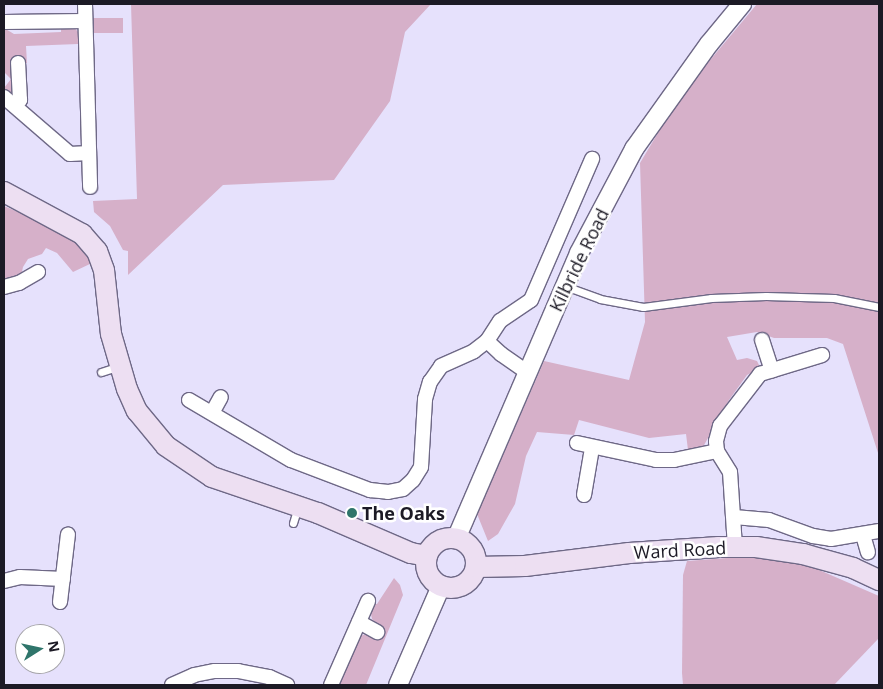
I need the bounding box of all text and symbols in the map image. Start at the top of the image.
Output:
street label: Kilbride Road [545,205,613,315]
place label: The Oaks [362,502,445,524]
marker: The Oaks [346,507,358,519]
street label: Ward Road [633,537,727,563]
north arrow [15,624,65,674]
text: N [44,639,65,654]

